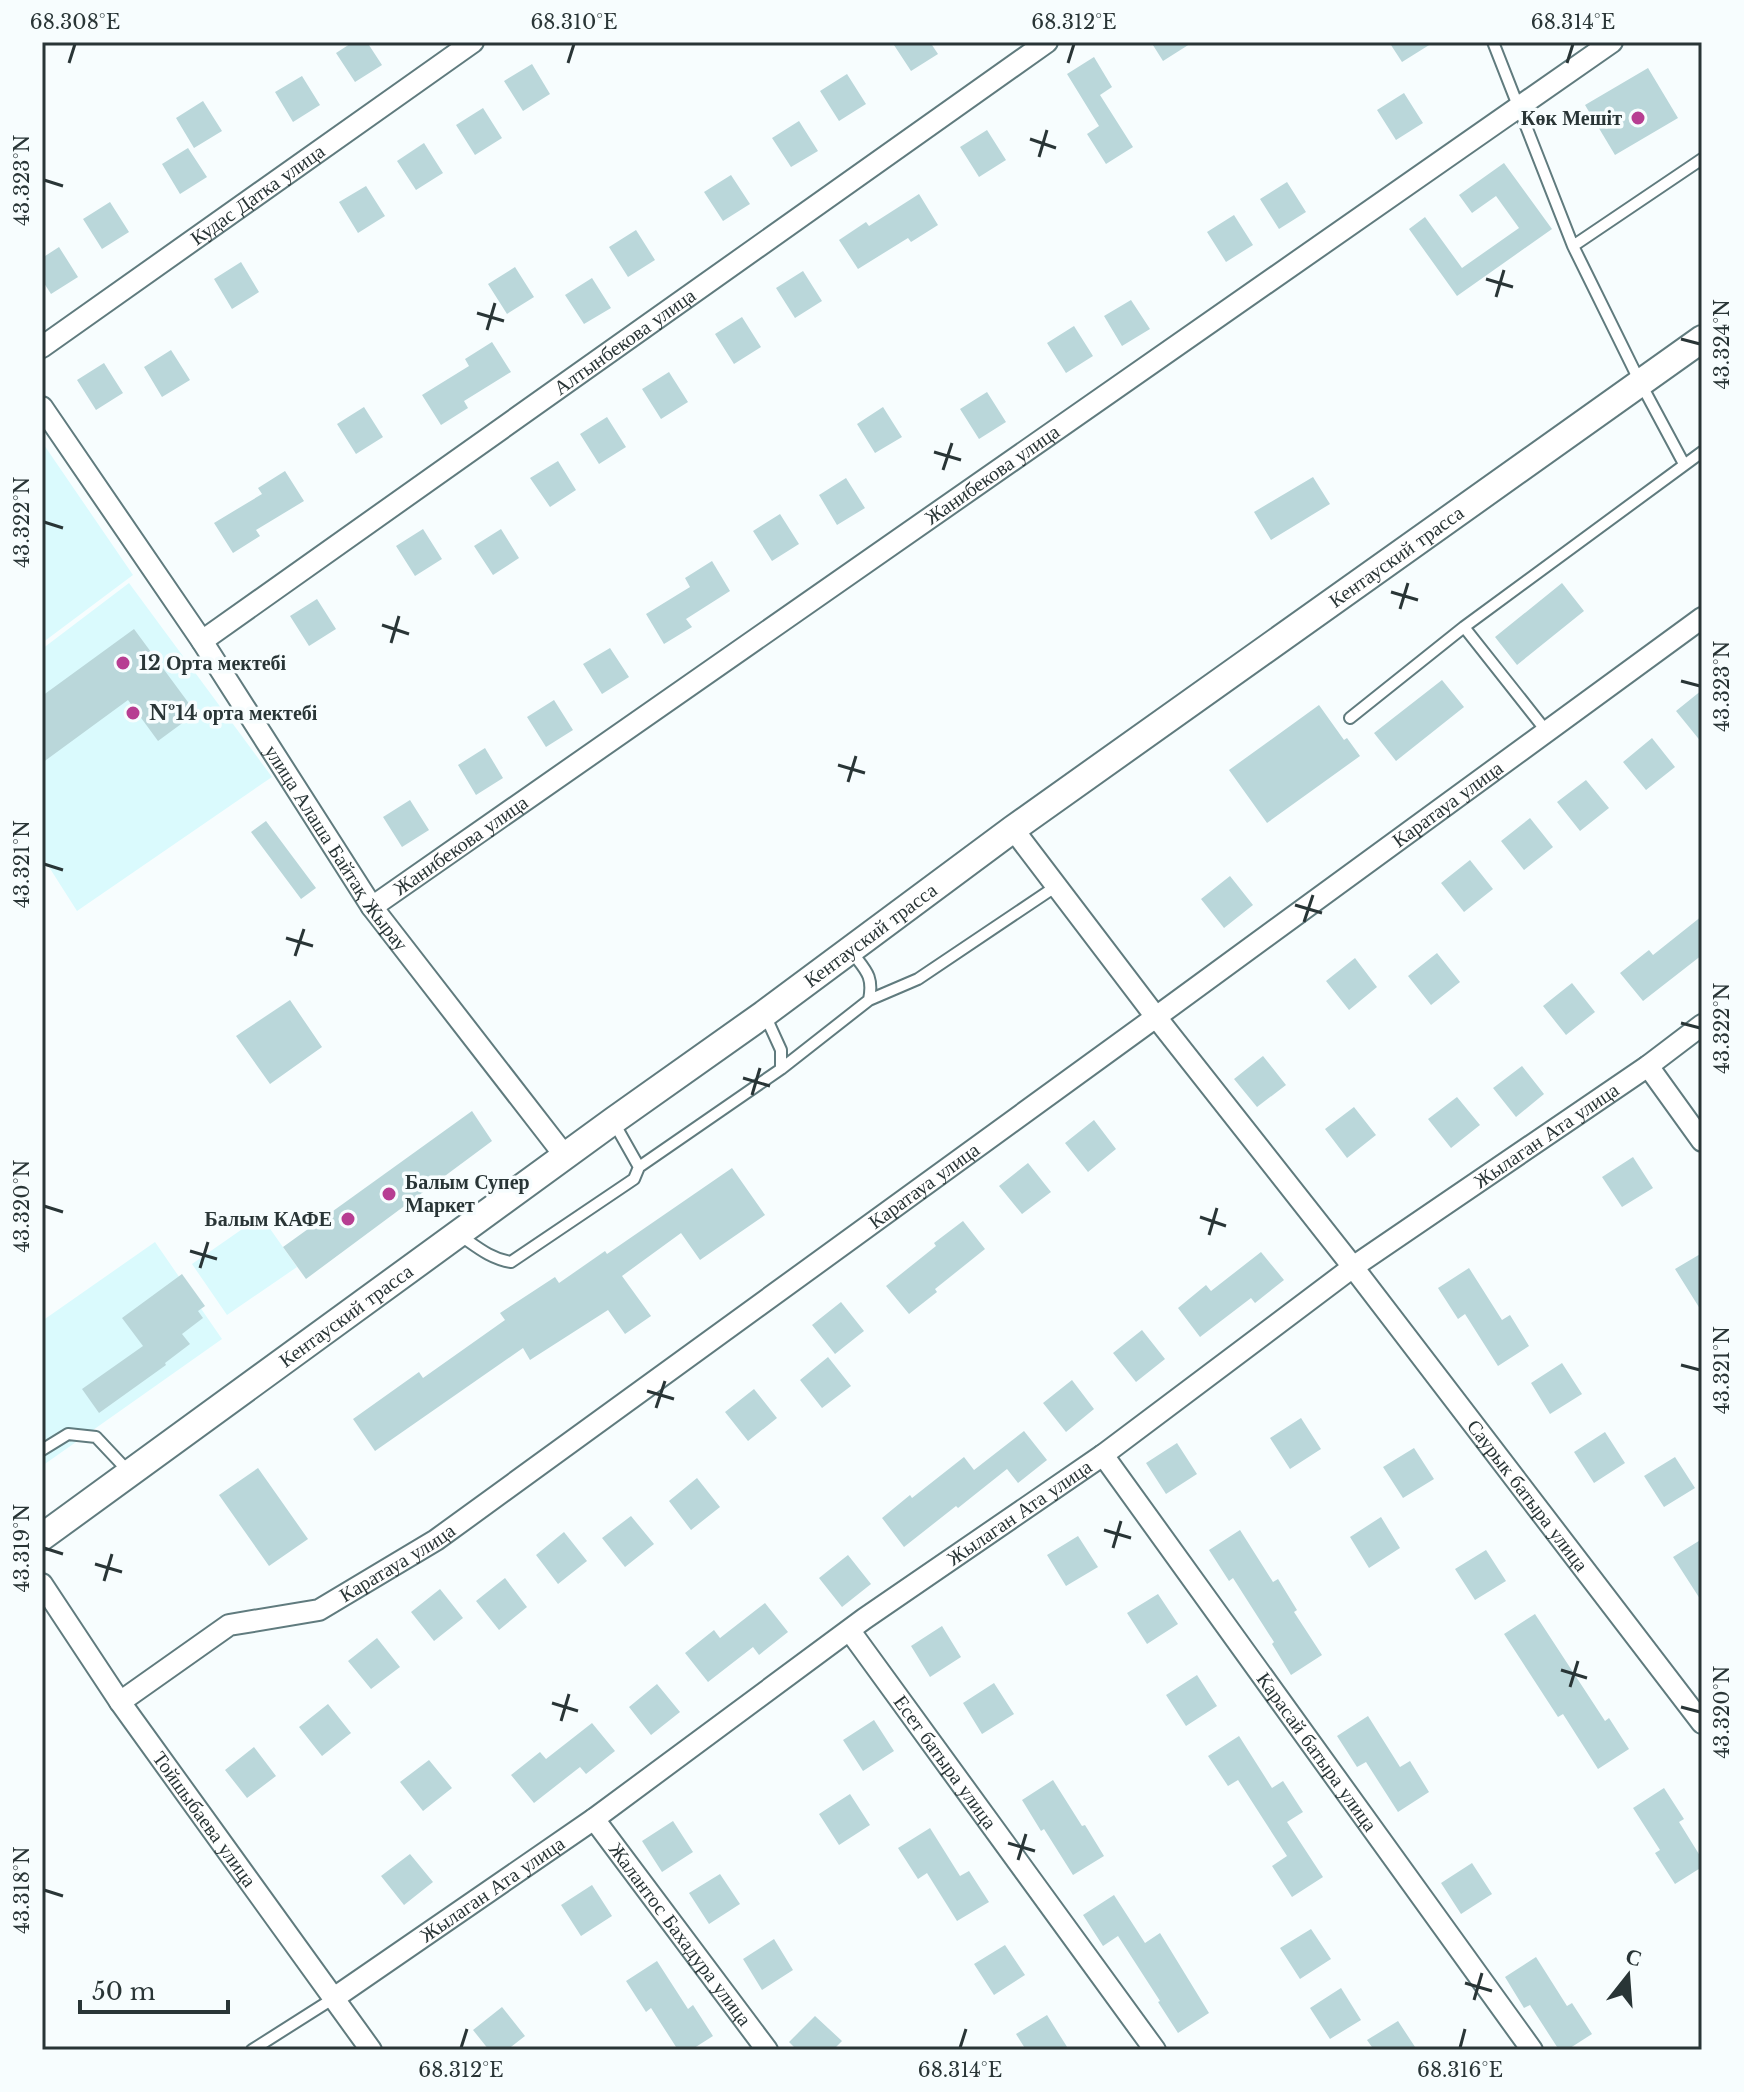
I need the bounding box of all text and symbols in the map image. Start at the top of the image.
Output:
text: 68.308°E [30,10,120,34]
text: 68.310°E [530,10,618,34]
text: 68.312°E [1031,10,1117,34]
text: 68.314°E [1531,10,1615,34]
place label: Көк Мешіт [1521,106,1622,130]
marker: Көк Мешіт [1629,109,1647,127]
text: 43.323°N [10,134,34,226]
street label: Кудас Датка улица [186,139,329,250]
street label: Алтынбекова улица [549,283,700,400]
text: 43.324°N [1710,299,1734,389]
street label: Жанибекова улица [920,419,1064,530]
text: 43.322°N [10,476,34,568]
street label: Кентауский трасса [1324,500,1468,612]
text: 43.323°N [1710,640,1734,732]
place label: 12 Орта мектебі [139,651,287,675]
marker: 12 Орта мектебі [114,654,132,672]
place label: №14 орта мектебі [149,701,318,725]
marker: №14 орта мектебі [124,704,142,722]
street label: улица Алаша Байтақ Жырау [259,740,413,955]
street label: Каратауа улица [1388,756,1508,852]
street label: Жанибекова улица [389,790,533,900]
text: 43.321°N [10,820,34,908]
street label: Кентауский трасса [799,878,942,992]
text: 43.322°N [1710,982,1734,1074]
street label: Жылаган Ата улица [1469,1078,1623,1193]
street label: Каратауа улица [864,1137,984,1234]
text: 43.320°N [10,1159,34,1253]
place label: Балым Супер Маркет [405,1170,530,1217]
marker: Балым Супер Маркет [380,1185,398,1203]
place label: Балым КАФЕ [205,1207,332,1231]
marker: Балым КАФЕ [339,1210,357,1228]
street label: Кентауский трасса [274,1259,418,1372]
text: 43.321°N [1710,1326,1734,1414]
street label: Саурык батыра улица [1462,1415,1594,1576]
street label: Жылаган Ата улица [942,1454,1096,1571]
text: 43.319°N [10,1504,34,1592]
street label: Каратауа улица [335,1518,460,1607]
text: 43.320°N [1710,1665,1734,1759]
street label: Карасай батыра улица [1252,1668,1382,1836]
street label: Есет батыра улица [889,1690,1002,1834]
street label: Тойшыбаева улица [148,1747,262,1892]
street label: Жылаган Ата улица [415,1831,569,1947]
street label: Жалантос Бахадура улица [604,1838,757,2031]
text: 43.318°N [10,1846,34,1934]
north arrow [1588,1936,1668,2016]
text: С [1622,1942,1645,1973]
scale bar [80,1964,228,2014]
text: 50 m [92,1977,156,2006]
text: 68.312°E [418,2058,504,2082]
text: 68.314°E [918,2058,1002,2082]
text: 68.316°E [1417,2058,1503,2082]

